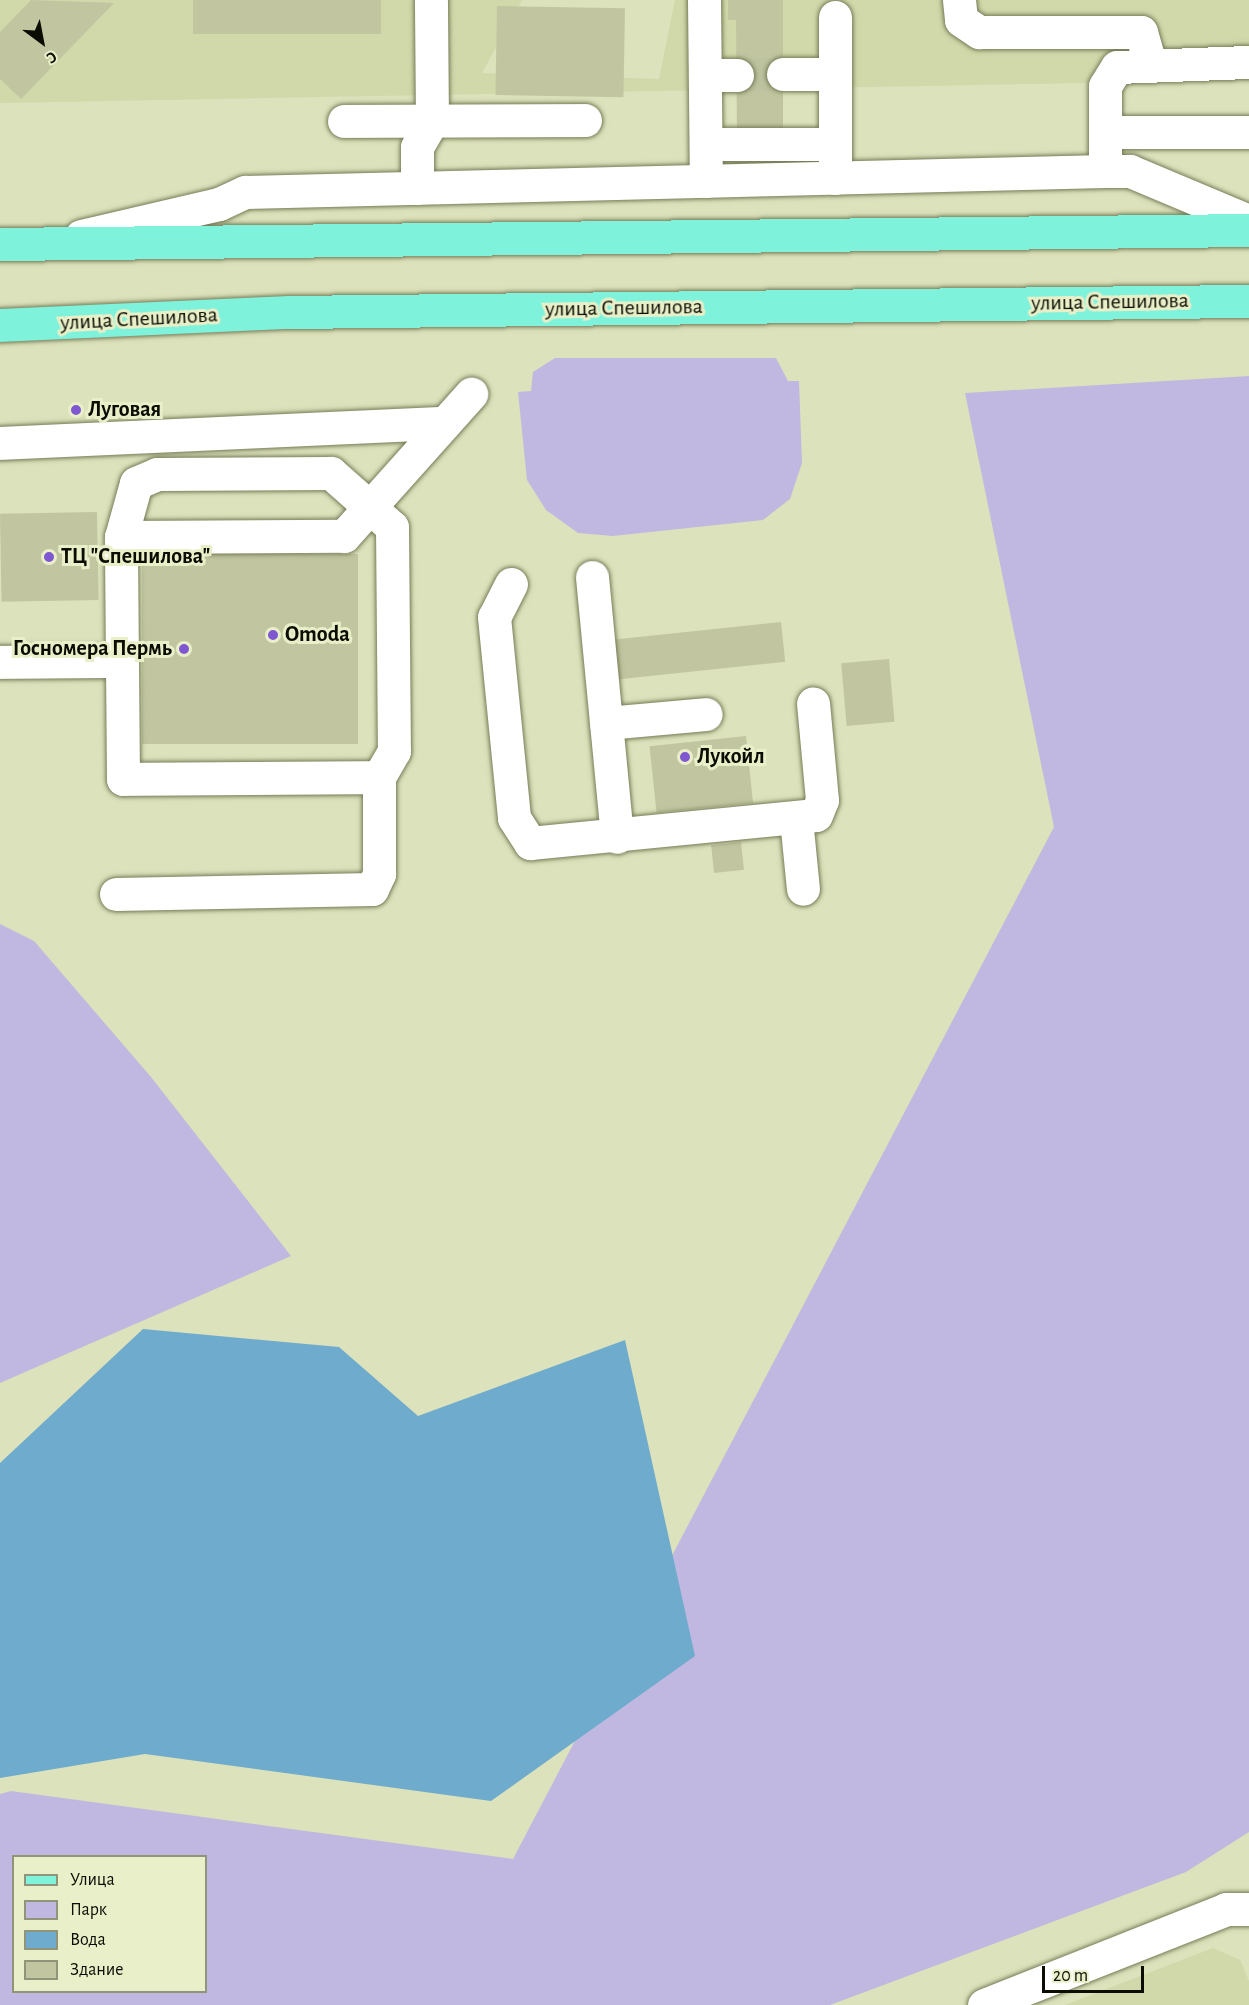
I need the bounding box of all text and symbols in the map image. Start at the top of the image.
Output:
north arrow [12,12,72,72]
text: С [44,48,60,66]
street label: улица Спешилова [1031,287,1189,317]
street label: улица Спешилова [545,293,703,323]
street label: улица Спешилова [60,302,218,336]
place label: Луговая [88,397,161,423]
marker: Луговая [69,403,83,417]
place label: ТЦ "Спешилова" [61,544,210,570]
marker: ТЦ "Спешилова" [42,550,56,564]
place label: Omoda [285,622,350,648]
marker: Omoda [266,628,280,642]
place label: Госномера Пермь [13,636,172,662]
marker: Госномера Пермь [177,642,191,656]
place label: Лукойл [697,744,765,770]
marker: Лукойл [678,750,692,764]
legend [12,1855,207,1993]
text: Улица [70,1871,115,1889]
text: Парк [70,1901,107,1919]
text: Вода [70,1931,106,1949]
scale bar [1045,1954,1147,1992]
text: Здание [70,1961,124,1979]
text: 20 m [1053,1967,1088,1985]

